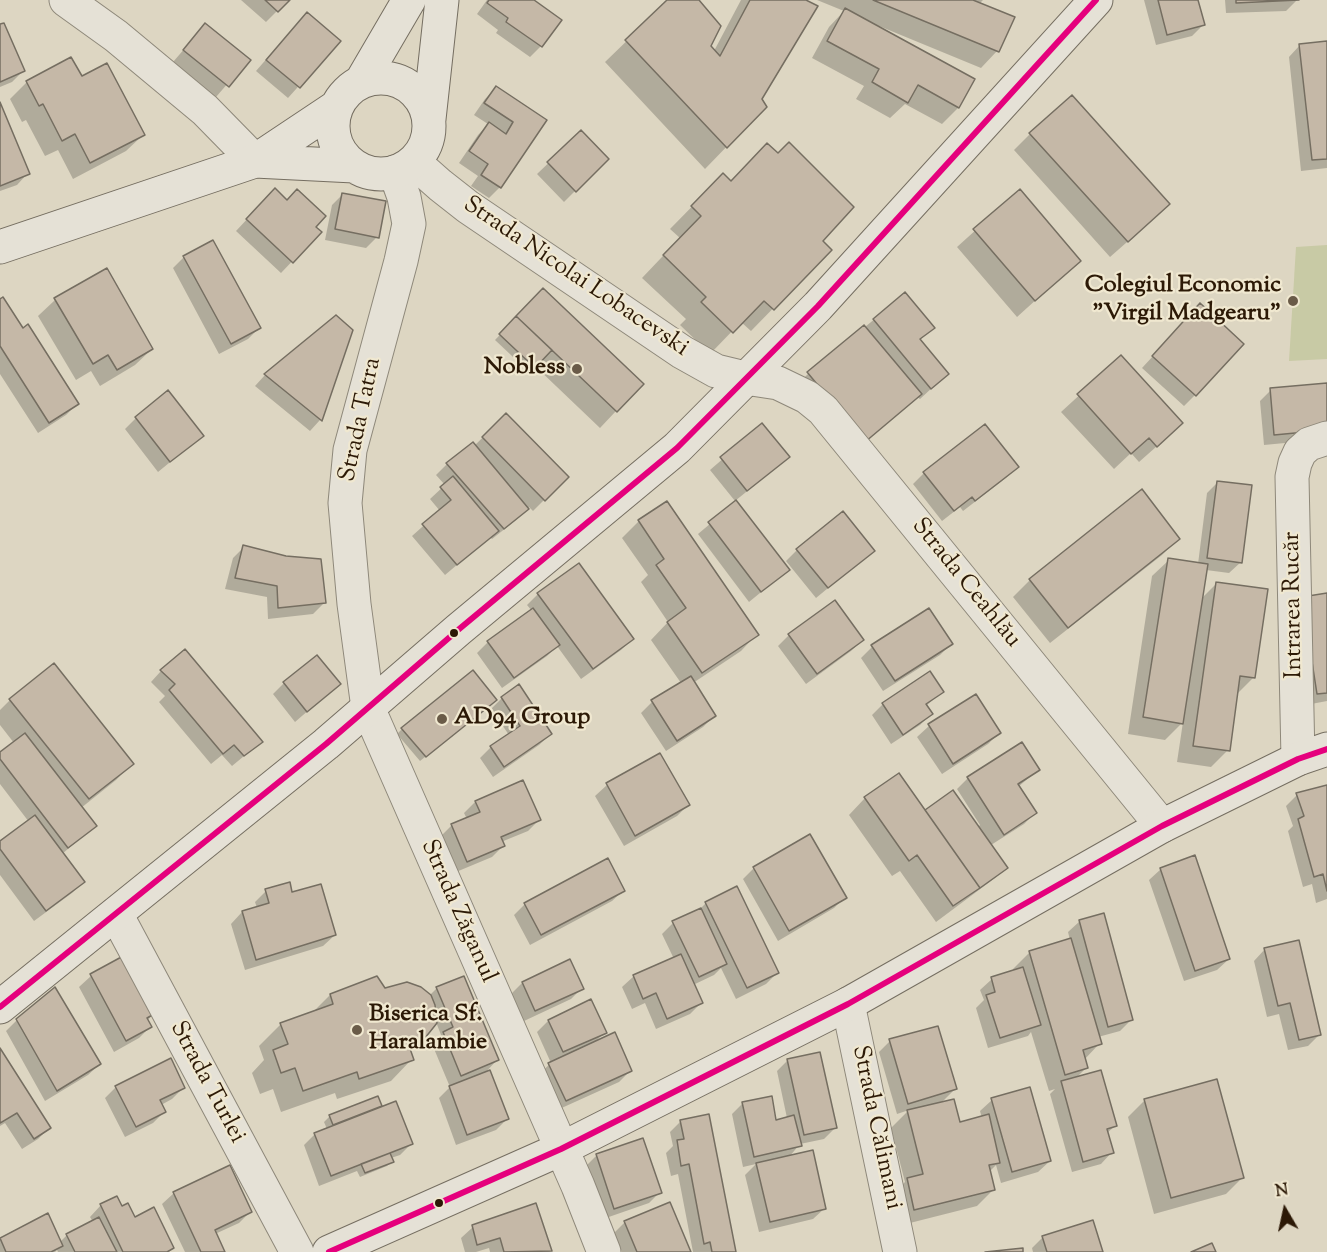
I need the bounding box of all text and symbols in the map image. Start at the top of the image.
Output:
street label: Strada Nicolai Lobacevski [457,192,693,364]
place label: Colegiul Economic "Virgil Madgearu" [1085,273,1281,329]
marker: Colegiul Economic "Virgil Madgearu" [1286,294,1300,308]
street label: Strada Tatra [335,355,389,485]
place label: Nobless [484,355,565,383]
marker: Nobless [570,362,584,376]
street label: Strada Ceahlău [904,513,1026,655]
street label: Intrarea Rucăr [1279,531,1311,679]
unlabelled marker [448,627,460,639]
place label: AD94 Group [454,705,590,733]
marker: AD94 Group [435,712,449,726]
street label: Strada Zăganul [413,836,501,988]
place label: Biserica Sf. Haralambie [369,1002,487,1058]
street label: Strada Turlei [162,1017,250,1149]
marker: Biserica Sf. Haralambie [350,1023,364,1037]
street label: Strada Călimani [844,1043,906,1213]
text: N [1274,1179,1290,1204]
north arrow [1255,1180,1315,1240]
unlabelled marker [433,1197,445,1209]

